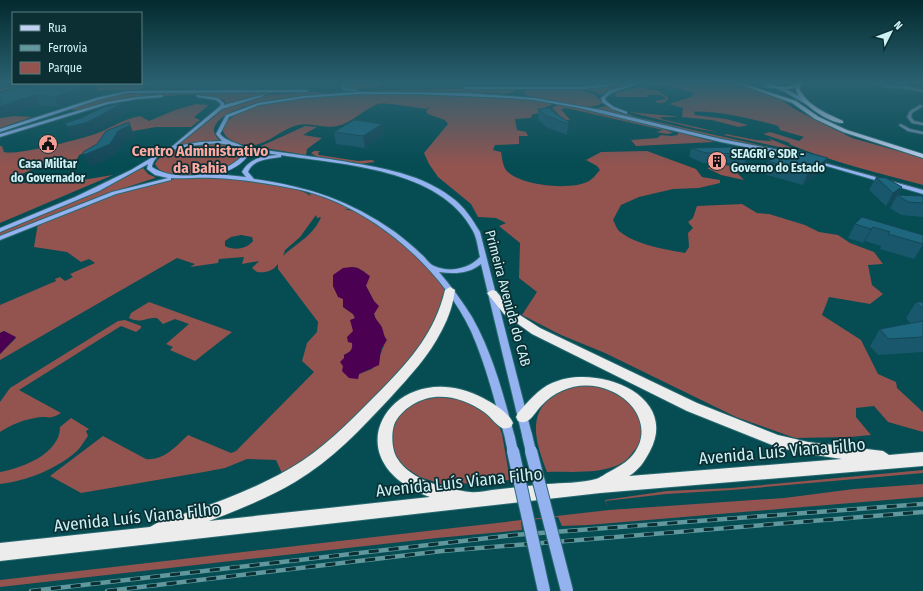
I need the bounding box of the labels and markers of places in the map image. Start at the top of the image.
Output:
public building icon: Casa Militar do Governador [37,133,59,155]
place label: SEAGRI e SDR - Governo do Estado [731,147,826,175]
building icon: SEAGRI e SDR - Governo do Estado [706,150,728,172]
place label: Casa Militar do Governador [11,157,86,185]

